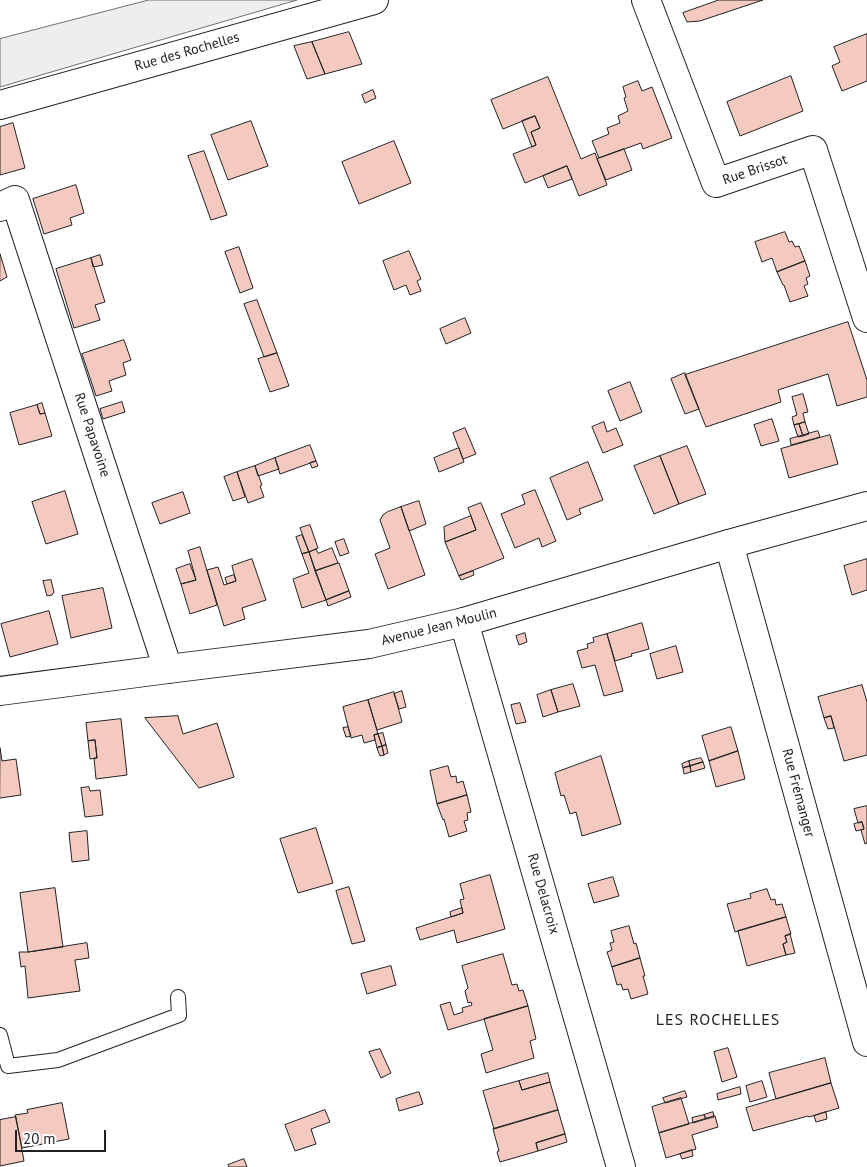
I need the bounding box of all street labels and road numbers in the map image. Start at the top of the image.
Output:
street label: Rue des Rochelles [133,29,241,75]
street label: Rue Brissot [720,151,790,189]
street label: Rue Papavoine [70,391,114,479]
street label: Avenue Jean Moulin [379,605,499,649]
street label: Rue Frémanger [778,747,818,839]
street label: Rue Delacroix [523,852,563,936]

